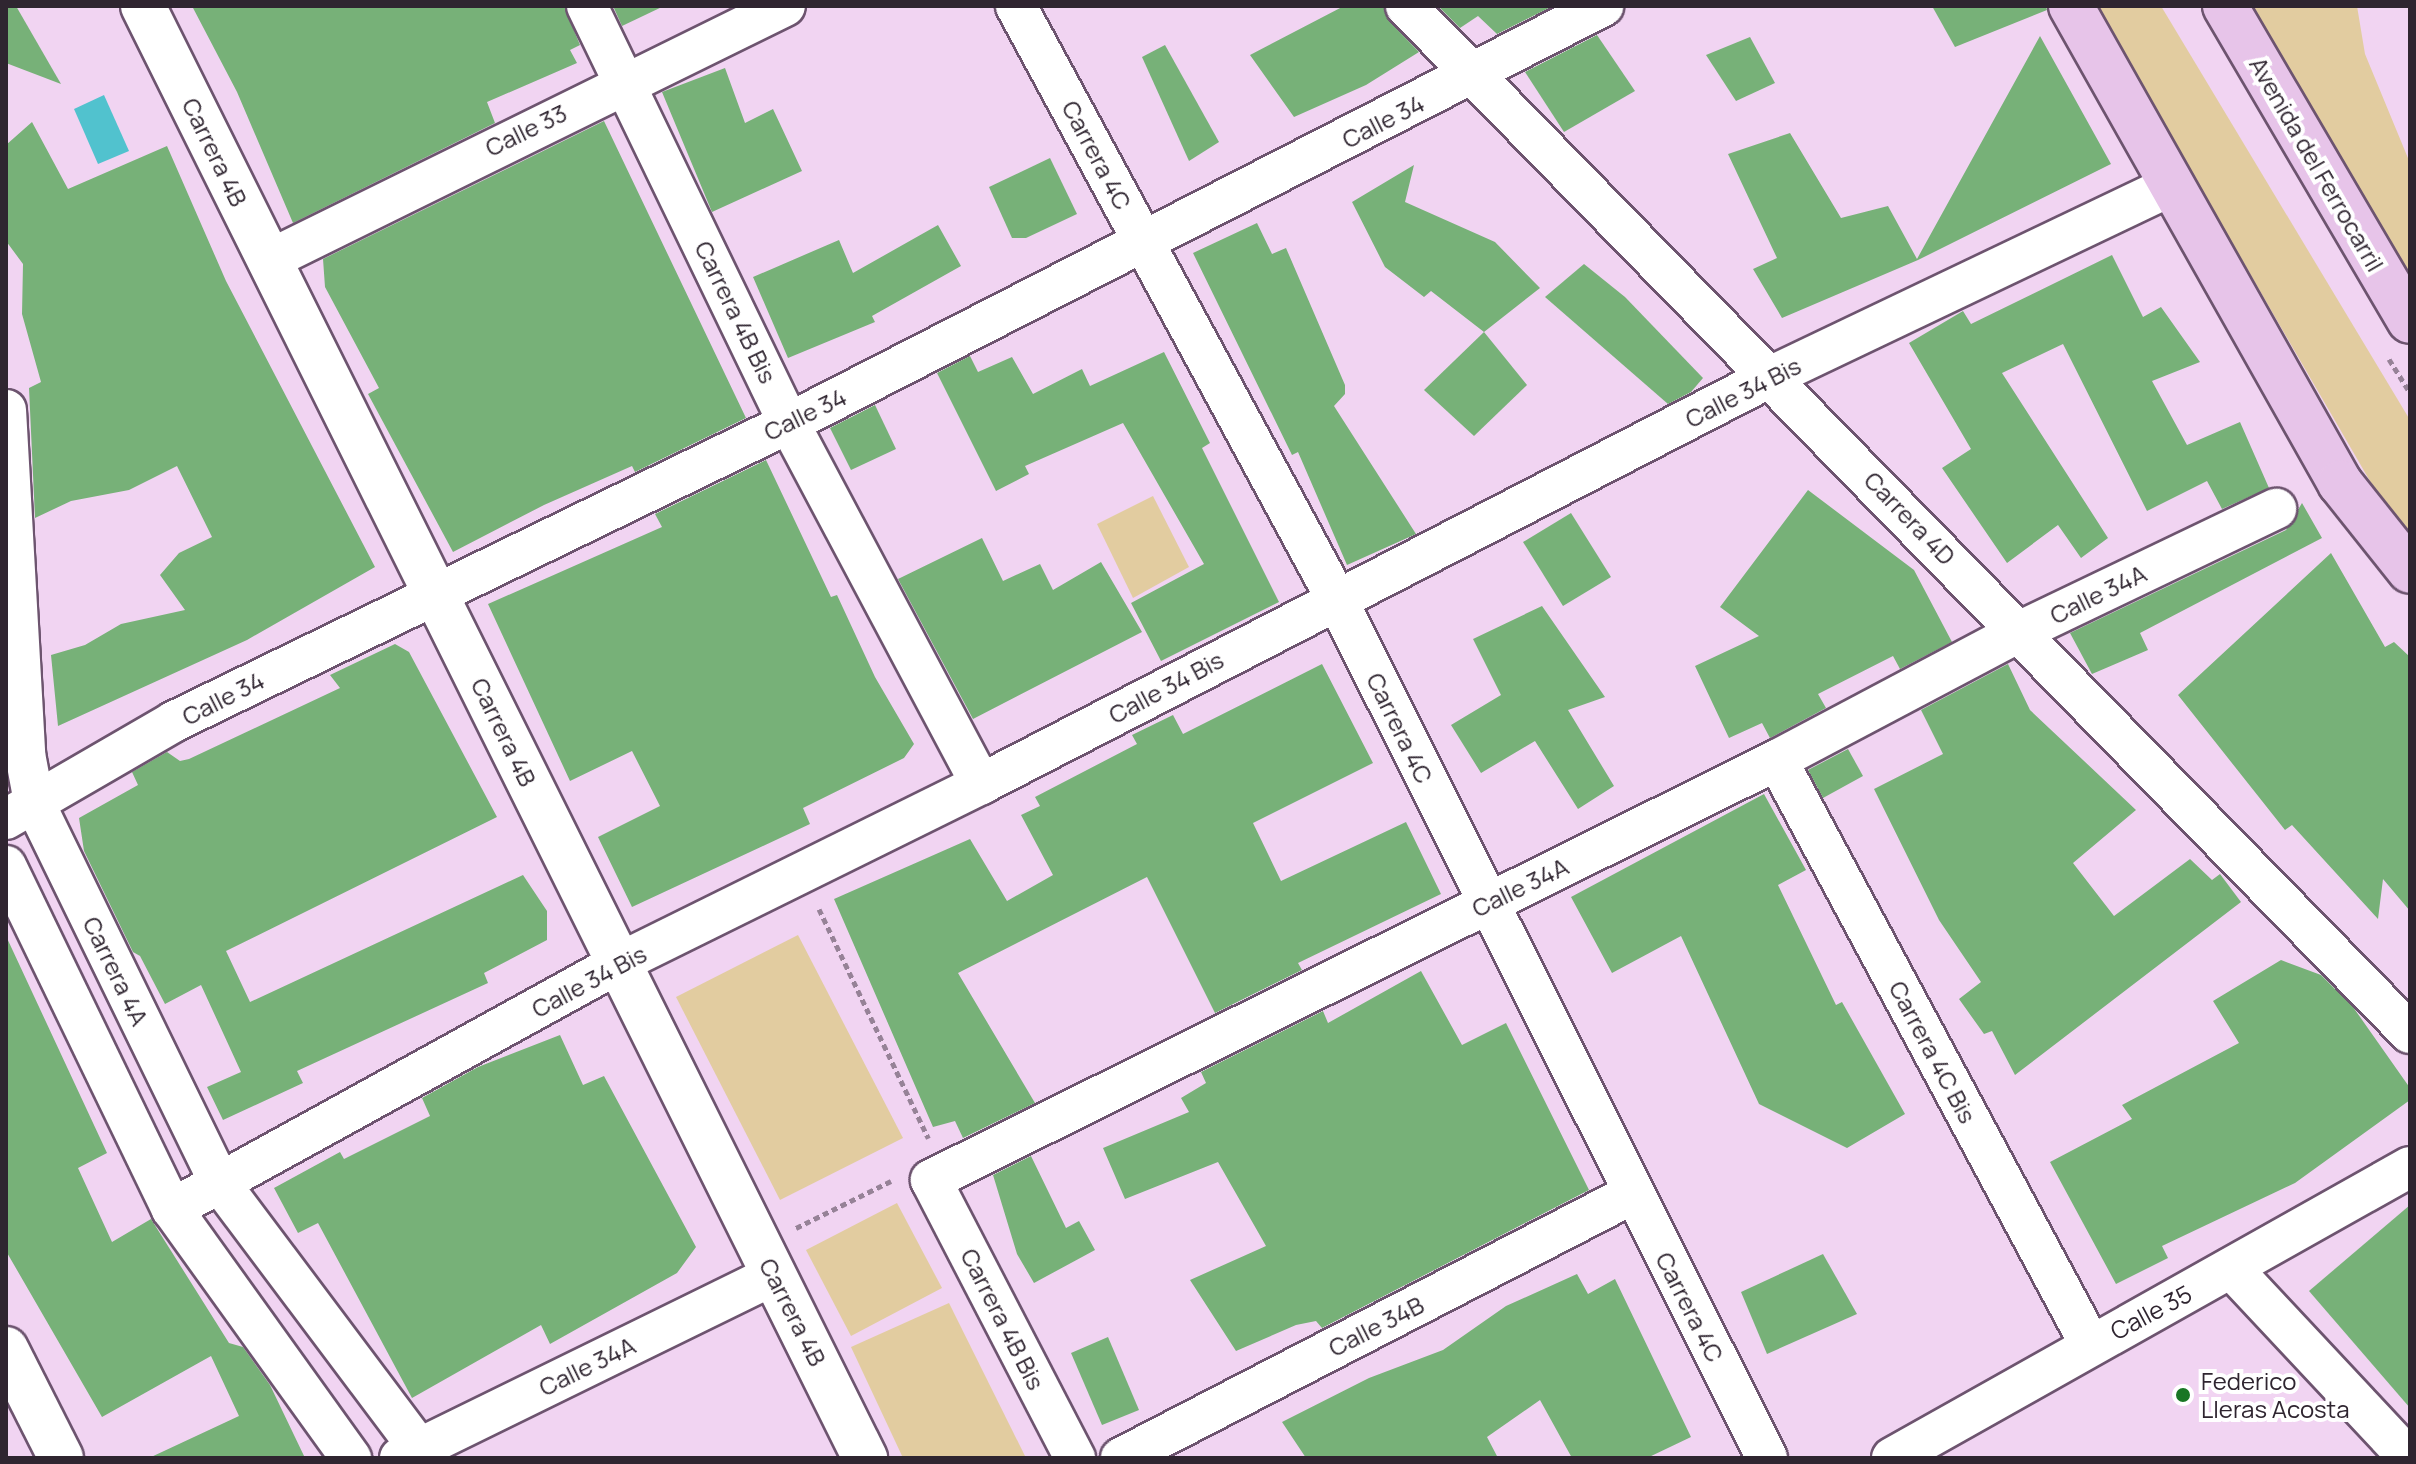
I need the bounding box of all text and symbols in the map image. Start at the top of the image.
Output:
street label: Avenida del Ferrocarril [2244,52,2390,276]
street label: Calle 34 [1337,88,1429,154]
street label: Carrera 4B [176,93,254,211]
street label: Carrera 4C [1056,96,1138,214]
street label: Calle 33 [481,98,571,162]
street label: Carrera 4B Bis [689,236,783,388]
street label: Calle 34 Bis [1680,351,1806,433]
street label: Calle 34 [759,382,851,446]
street label: Carrera 4D [1859,465,1961,571]
street label: Calle 34A [2045,558,2151,630]
street label: Calle 34 Bis [1104,645,1228,729]
street label: Calle 34 [177,665,269,731]
street label: Carrera 4C [1361,668,1439,788]
street label: Carrera 4B [465,673,543,791]
street label: Calle 34A [1467,851,1573,923]
street label: Carrera 4A [77,912,155,1030]
street label: Calle 34 Bis [527,939,651,1023]
street label: Carrera 4C Bis [1883,976,1983,1128]
street label: Carrera 4B Bis [955,1244,1051,1394]
street label: Carrera 4C [1650,1247,1730,1367]
street label: Carrera 4B [754,1253,832,1371]
street label: Calle 35 [2106,1279,2196,1345]
street label: Calle 34B [1324,1290,1428,1362]
street label: Calle 34A [534,1330,640,1402]
place label: Federico Lleras Acosta [2201,1367,2350,1423]
marker: Federico Lleras Acosta [2172,1384,2194,1406]

